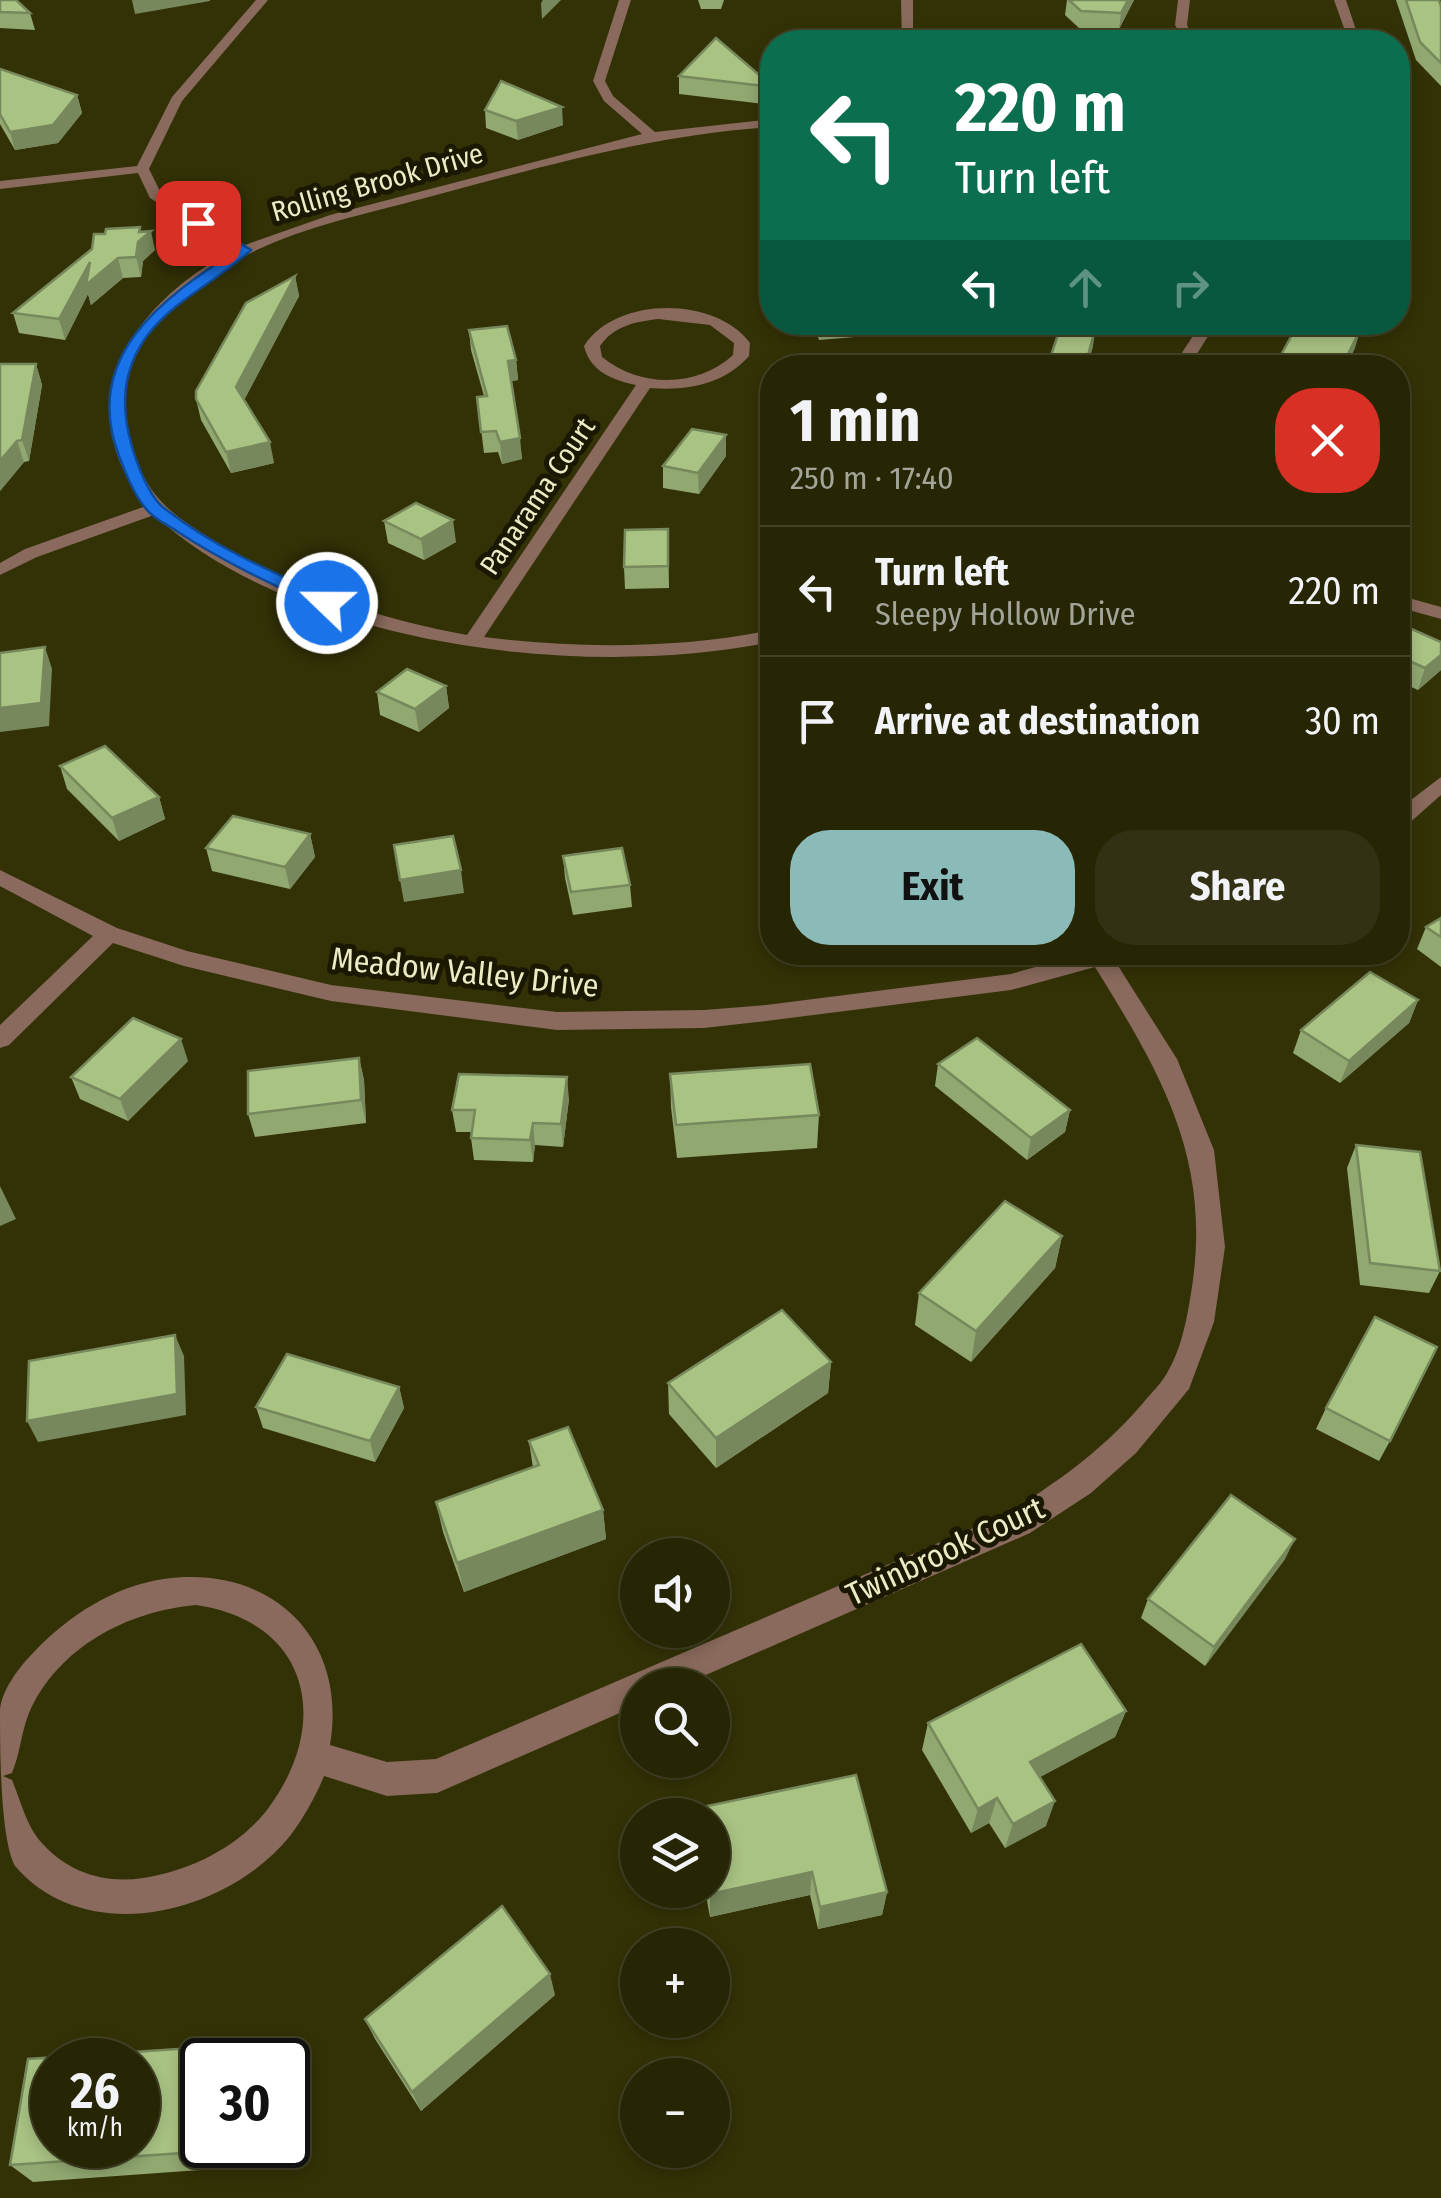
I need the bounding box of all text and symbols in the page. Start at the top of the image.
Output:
text: 220 m [955,66,1126,150]
icon: left [790,70,920,200]
street label: Rolling Brook Drive [268,136,487,228]
text: Turn left [955,151,1110,205]
pin [156,181,241,266]
icon: arrive [171,196,226,251]
icon: left [953,260,1008,315]
icon: ahead [1058,260,1113,315]
icon: right [1163,260,1218,315]
text: 1 min [790,385,921,457]
button: close [1275,388,1380,493]
street label: Panarama Court [473,411,602,581]
text: 250 m · 17:40 [790,459,954,497]
text: Turn left [875,549,1009,595]
position arrow [275,551,379,655]
icon: left [790,564,845,619]
text: 220 m [1289,568,1380,614]
text: Sleepy Hollow Drive [875,595,1135,633]
icon: arrive [790,694,845,749]
text: Arrive at destination [875,698,1200,744]
text: 30 m [1305,698,1380,744]
button: Exit [790,830,1075,945]
button: Share [1095,830,1380,945]
street label: Meadow Valley Drive [329,939,601,1005]
street label: Twinbrook Court [840,1488,1050,1613]
map controls [620,1538,730,2168]
button: sound [620,1538,730,1648]
button: search [620,1668,730,1778]
button: layers [620,1798,730,1908]
button: + [620,1928,730,2038]
speed limit sign: 30 [180,2038,310,2168]
button: − [620,2058,730,2168]
text: 26 [70,2061,120,2121]
text: km/h [67,2113,123,2143]

